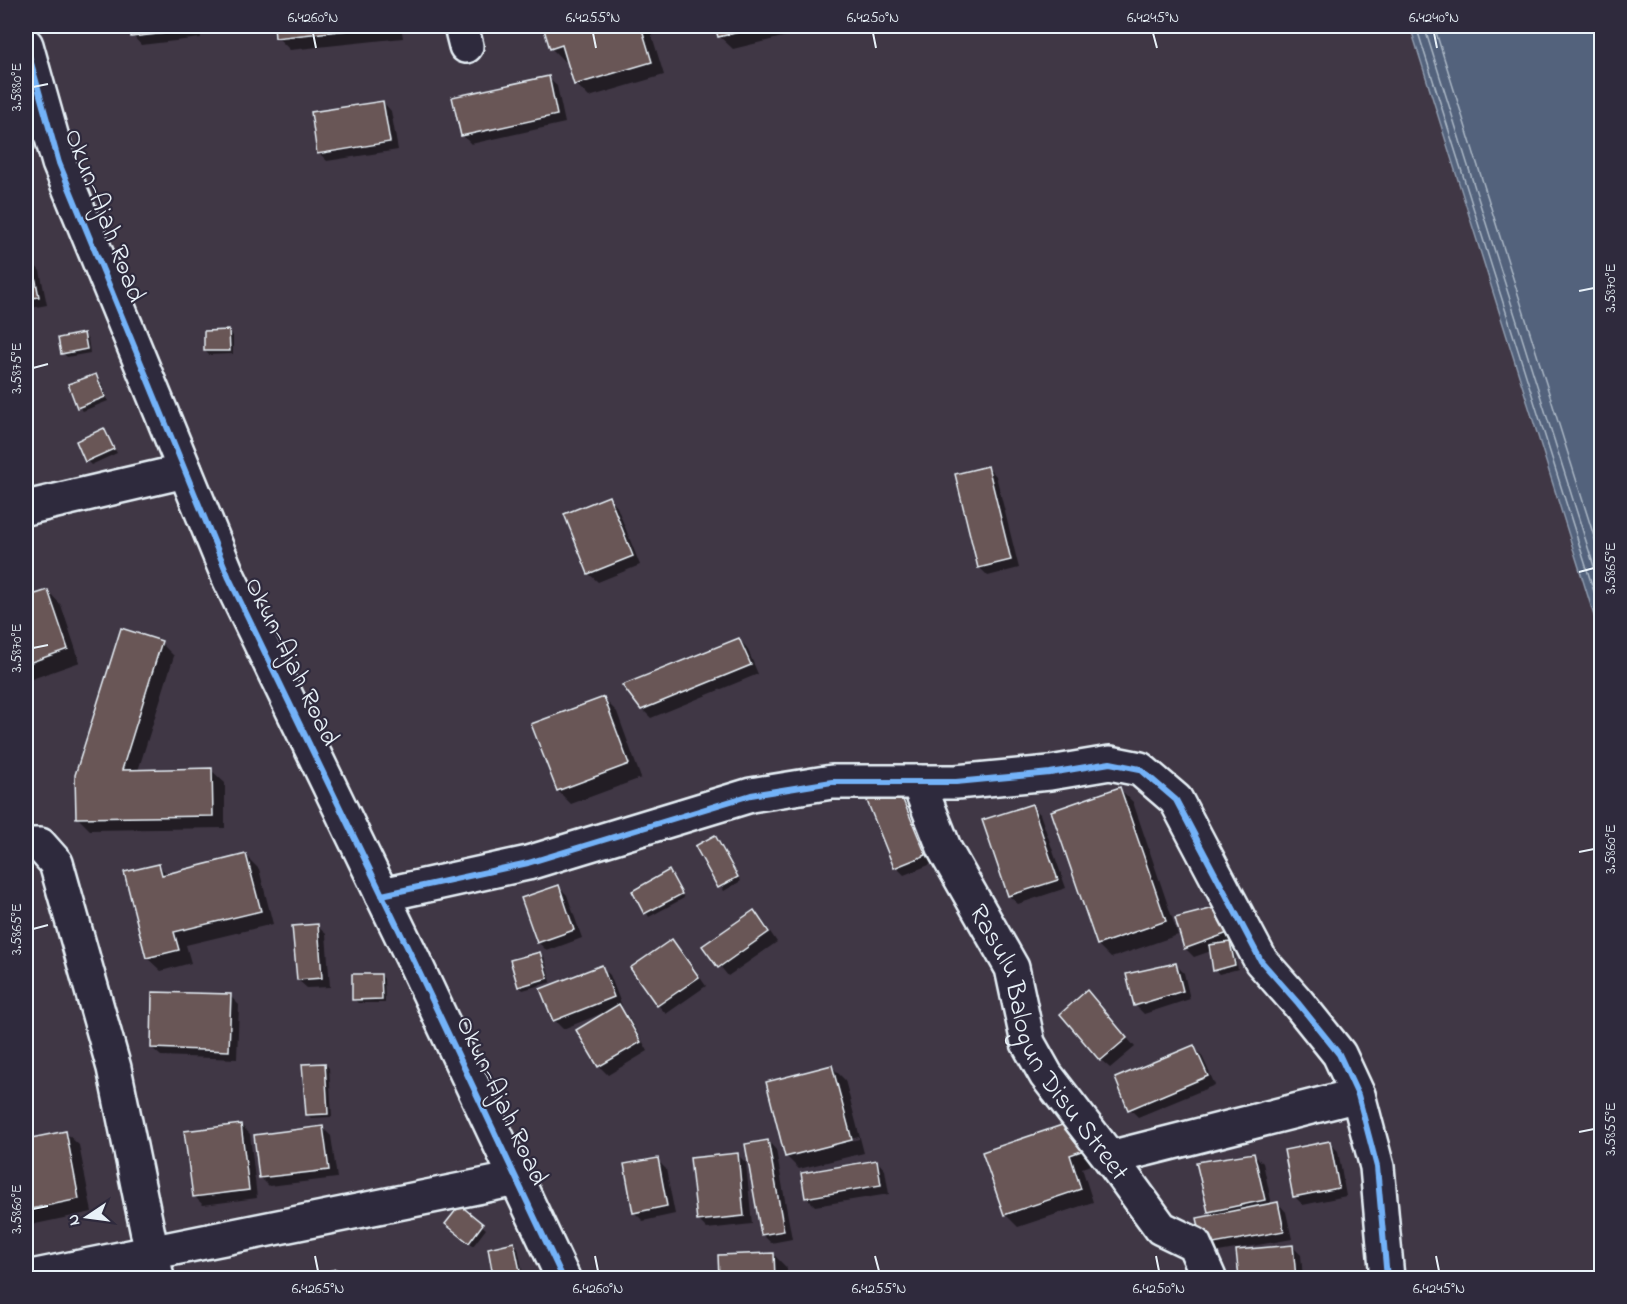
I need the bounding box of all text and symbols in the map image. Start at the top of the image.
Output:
text: 6.4260°N [288,7,338,29]
text: 6.4255°N [566,7,620,29]
text: 6.4250°N [847,7,899,29]
text: 6.4245°N [1127,7,1179,29]
text: 6.4240°N [1409,7,1459,29]
text: 3.5880°E [6,63,28,111]
street label: Okun-Ajah Road [53,123,155,308]
text: 3.5870°E [1600,263,1622,313]
text: 3.5875°E [6,342,28,394]
text: 3.5865°E [1600,542,1622,594]
street label: Okun-Ajah Road [233,571,348,753]
text: 3.5870°E [6,623,28,673]
text: 3.5860°E [1600,824,1622,874]
street label: Rasulu Balogun Disu Street [958,898,1138,1190]
text: 3.5865°E [6,903,28,955]
street label: Okun-Ajah Road [444,1010,557,1192]
text: 3.5855°E [1600,1102,1622,1156]
text: 3.5860°E [6,1184,28,1234]
north arrow [57,1187,117,1247]
text: N [61,1212,87,1228]
text: 6.4265°N [292,1278,344,1300]
text: 6.4260°N [573,1278,623,1300]
text: 6.4255°N [852,1278,906,1300]
text: 6.4250°N [1133,1278,1185,1300]
text: 6.4245°N [1413,1278,1465,1300]

